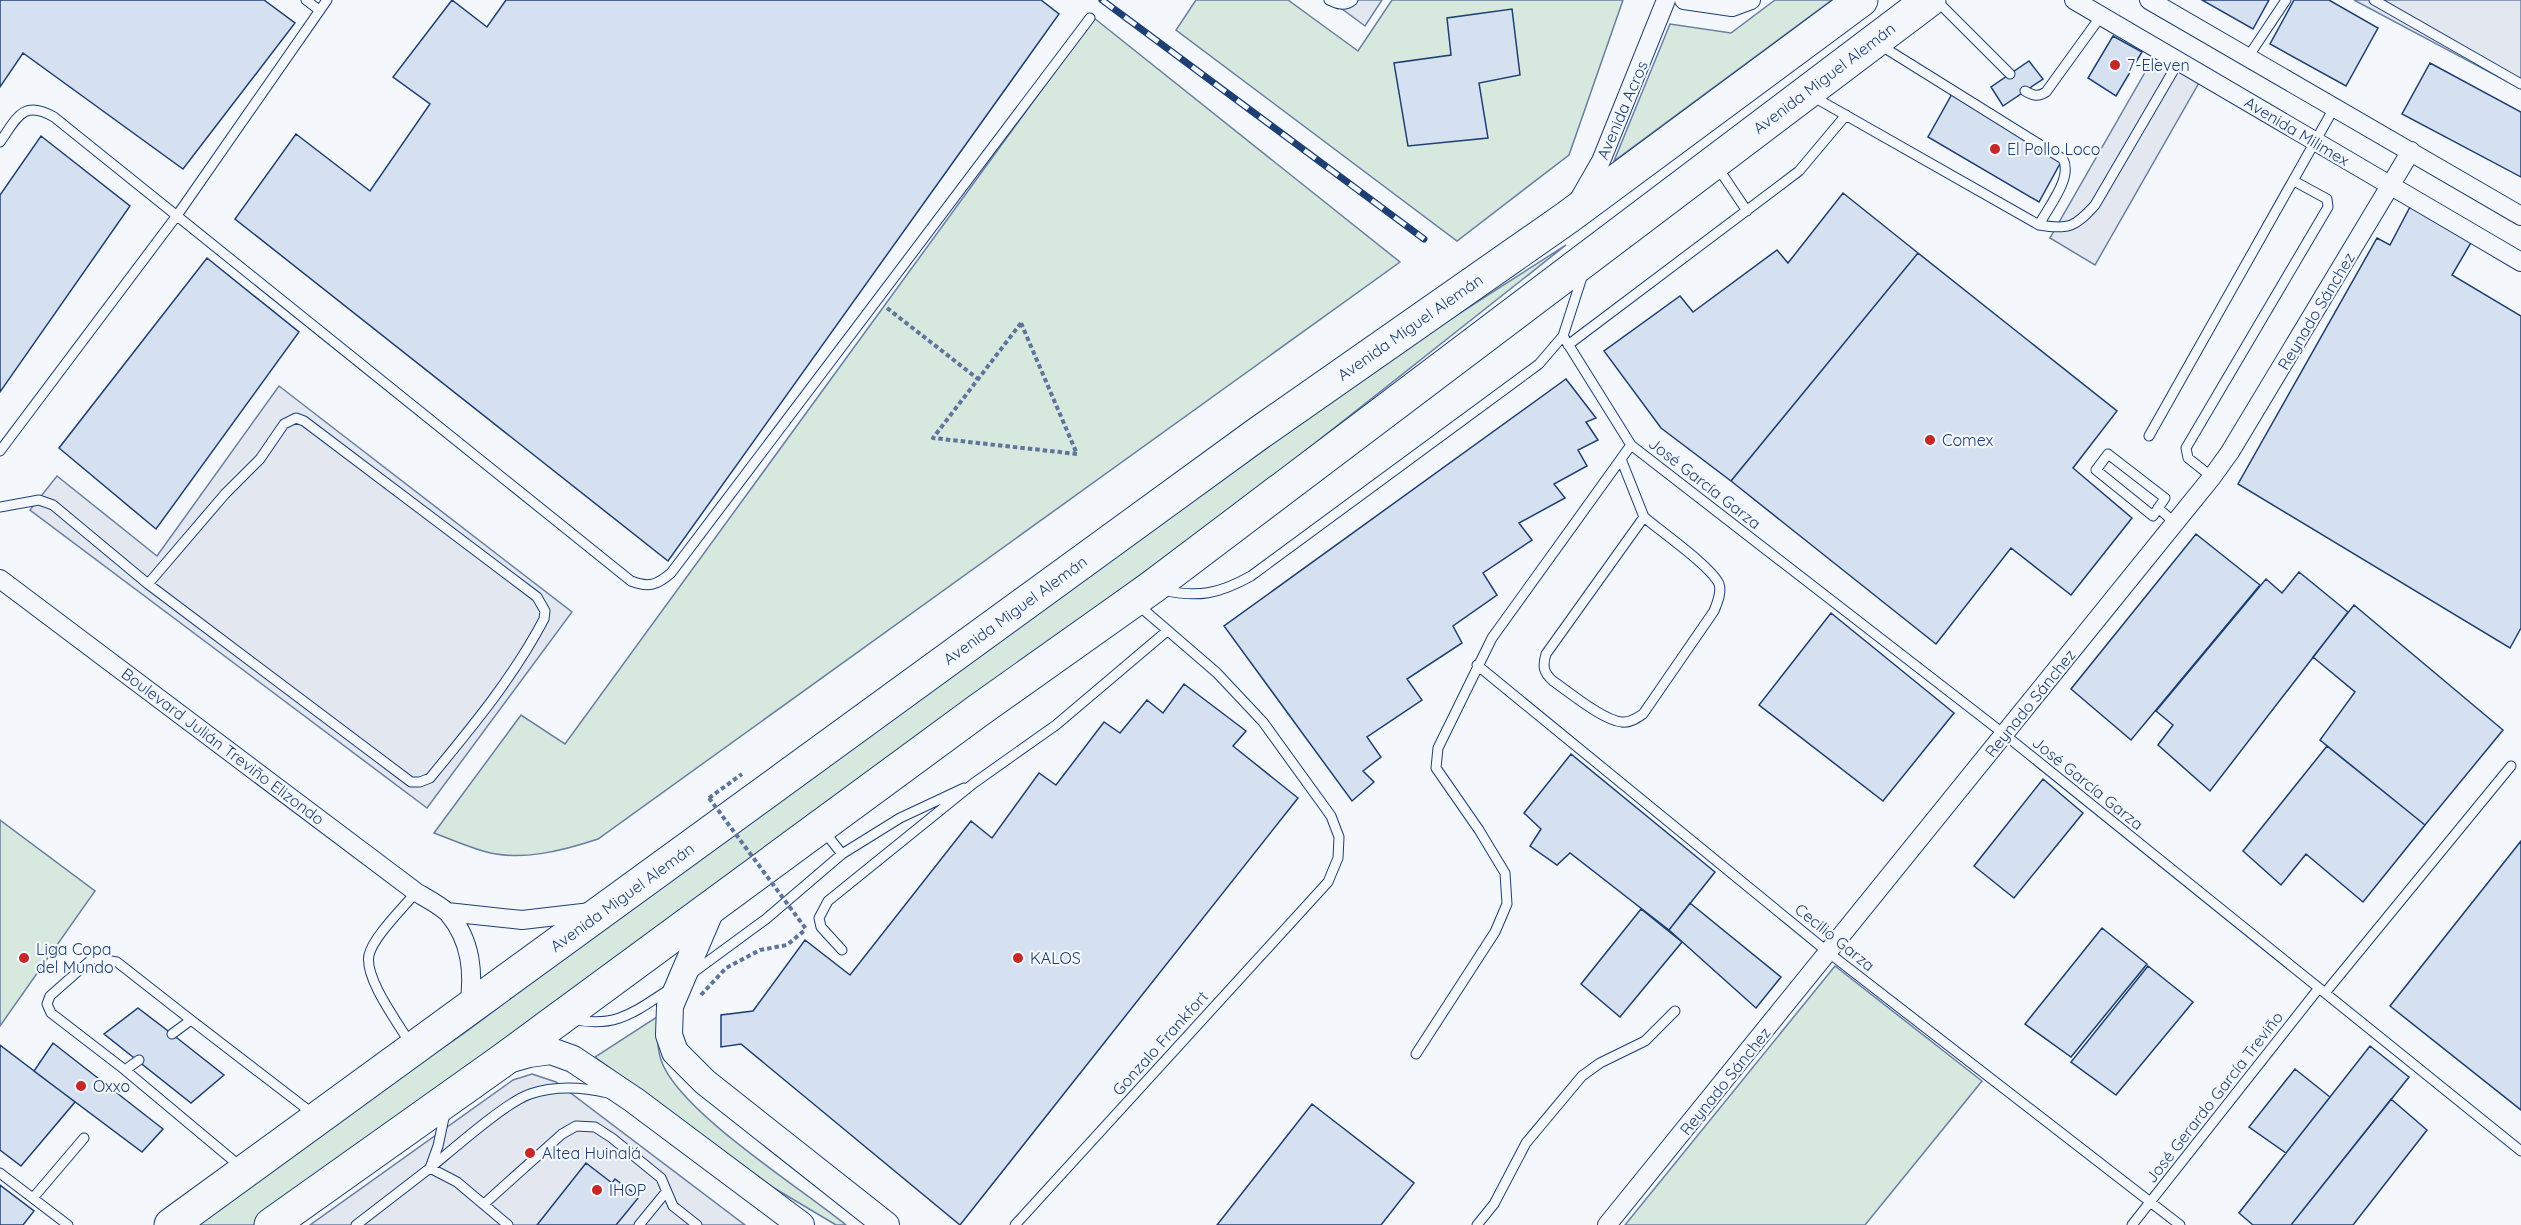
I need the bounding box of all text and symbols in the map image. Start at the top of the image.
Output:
street label: Avenida Miguel Alemán [1749,18,1899,138]
place label: 7-Eleven [2127,55,2190,75]
street label: Avenida Acros [1592,58,1652,162]
marker: 7-Eleven [2108,58,2122,72]
street label: Avenida Milimex [2241,92,2353,170]
place label: El Pollo Loco [2007,139,2101,159]
marker: El Pollo Loco [1988,142,2002,156]
street label: Reynado Sánchez [2273,249,2359,373]
street label: Avenida Miguel Alemán [1333,269,1487,385]
place label: Comex [1942,430,1994,450]
street label: José García Garza [1645,433,1765,533]
marker: Comex [1923,433,1937,447]
street label: Avenida Miguel Alemán [939,551,1091,669]
street label: Reynado Sánchez [1980,645,2080,761]
street label: Boulevard Julián Treviño Elizondo [118,663,328,829]
street label: José García Garza [2029,732,2147,834]
street label: Avenida Miguel Alemán [546,838,698,956]
street label: Cecilio Garza [1791,899,1879,975]
place label: Liga Copa del Mundo [36,939,114,977]
place label: KALOS [1030,948,1081,968]
marker: Liga Copa del Mundo [17,951,31,965]
marker: KALOS [1011,951,1025,965]
street label: Gonzalo Frankfort [1108,987,1212,1099]
street label: José Gerardo García Treviño [2141,1007,2287,1187]
street label: Reynado Sánchez [1675,1023,1775,1139]
place label: Oxxo [93,1076,130,1096]
marker: Oxxo [74,1079,88,1093]
place label: Altea Huinalá [542,1143,641,1163]
marker: Altea Huinalá [523,1146,537,1160]
place label: IHOP [609,1180,646,1200]
marker: IHOP [590,1183,604,1197]

